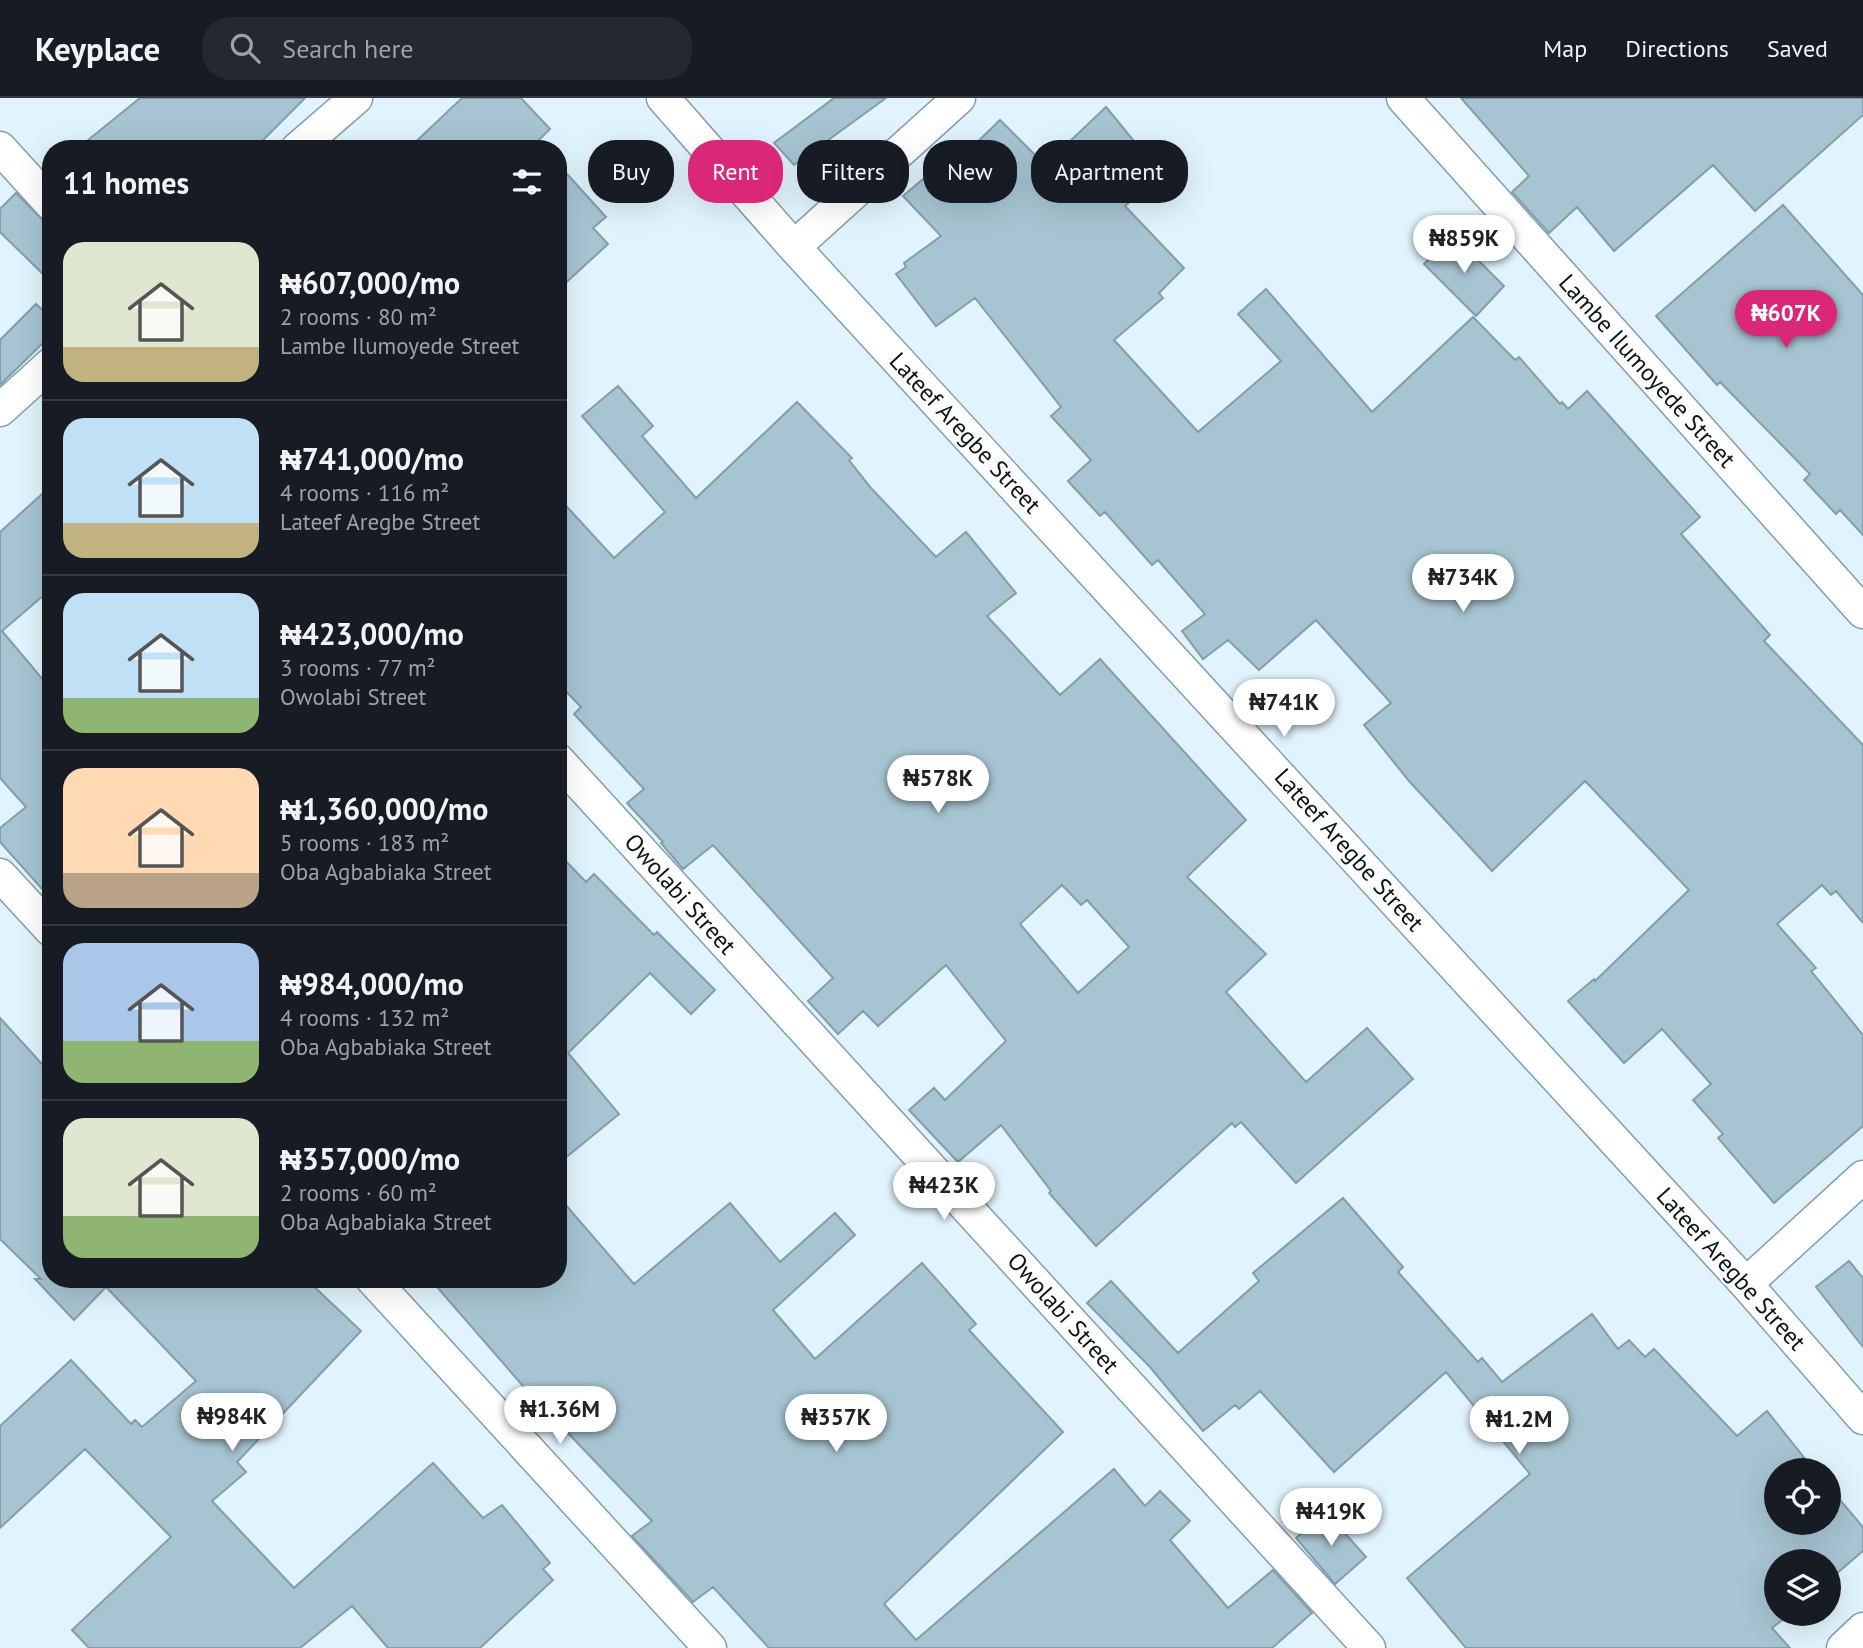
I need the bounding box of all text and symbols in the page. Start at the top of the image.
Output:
search box [202,17,692,80]
text: Keyplace [35,27,160,70]
icon: search [226,29,264,67]
text: Search here [282,32,413,65]
text: Map [1543,33,1587,64]
text: Directions [1625,33,1729,64]
text: Saved [1767,33,1828,64]
chip: Buy [588,140,674,203]
chip: Rent [688,140,783,203]
chip: Filters [797,140,909,203]
chip: New [923,140,1017,203]
chip: Apartment [1031,140,1188,203]
text: 11 homes [63,163,189,202]
icon: filters [508,163,546,201]
pin: ₦859K [1415,216,1513,275]
text: ₦859K [1429,223,1499,252]
text: ₦607,000/mo [280,263,460,302]
street label: Lambe Ilumoyede Street [1552,267,1742,474]
icon: home [119,270,203,354]
pin: ₦607K [1737,290,1835,350]
text: ₦607K [1751,298,1821,327]
text: 2 rooms · 80 m² [280,302,437,331]
text: Lambe Ilumoyede Street [280,331,519,360]
street label: Lateef Aregbe Street [883,346,1048,520]
text: ₦741,000/mo [280,439,464,478]
icon: home [119,446,203,530]
text: 4 rooms · 116 m² [280,478,449,507]
text: Lateef Aregbe Street [280,507,480,536]
pin: ₦734K [1414,554,1512,614]
text: ₦734K [1428,562,1498,591]
text: ₦423,000/mo [280,614,464,653]
icon: home [119,621,203,705]
text: 3 rooms · 77 m² [280,653,436,682]
pin: ₦741K [1235,680,1333,739]
text: Owolabi Street [280,682,426,711]
text: ₦741K [1249,687,1319,716]
pin: ₦578K [889,756,987,815]
street label: Lateef Aregbe Street [1268,762,1431,938]
text: ₦578K [903,763,973,792]
text: ₦1,360,000/mo [280,789,488,828]
icon: home [119,796,203,880]
street label: Owolabi Street [618,827,743,961]
text: 5 rooms · 183 m² [280,828,449,857]
text: Oba Agbabiaka Street [280,857,492,886]
text: ₦984,000/mo [280,964,464,1003]
icon: home [119,971,203,1055]
text: 4 rooms · 132 m² [280,1003,449,1032]
text: Oba Agbabiaka Street [280,1032,492,1061]
text: ₦357,000/mo [280,1139,460,1178]
icon: home [119,1146,203,1230]
pin: ₦423K [895,1162,993,1222]
text: ₦423K [909,1170,979,1199]
text: 2 rooms · 60 m² [280,1178,437,1207]
street label: Lateef Aregbe Street [1650,1181,1813,1357]
text: Oba Agbabiaka Street [280,1207,492,1236]
street label: Owolabi Street [1001,1246,1126,1380]
pin: ₦1.36M [503,1386,617,1446]
pin: ₦984K [183,1394,281,1453]
text: ₦1.36M [520,1394,600,1423]
pin: ₦357K [787,1394,885,1454]
pin: ₦1.2M [1470,1396,1568,1456]
text: ₦984K [197,1401,267,1430]
text: ₦357K [801,1402,871,1431]
text: ₦1.2M [1486,1404,1552,1433]
map controls [1764,1458,1841,1626]
button: locate [1764,1458,1841,1535]
pin: ₦419K [1282,1488,1380,1548]
text: ₦419K [1296,1496,1366,1525]
button: layers [1764,1549,1841,1626]

